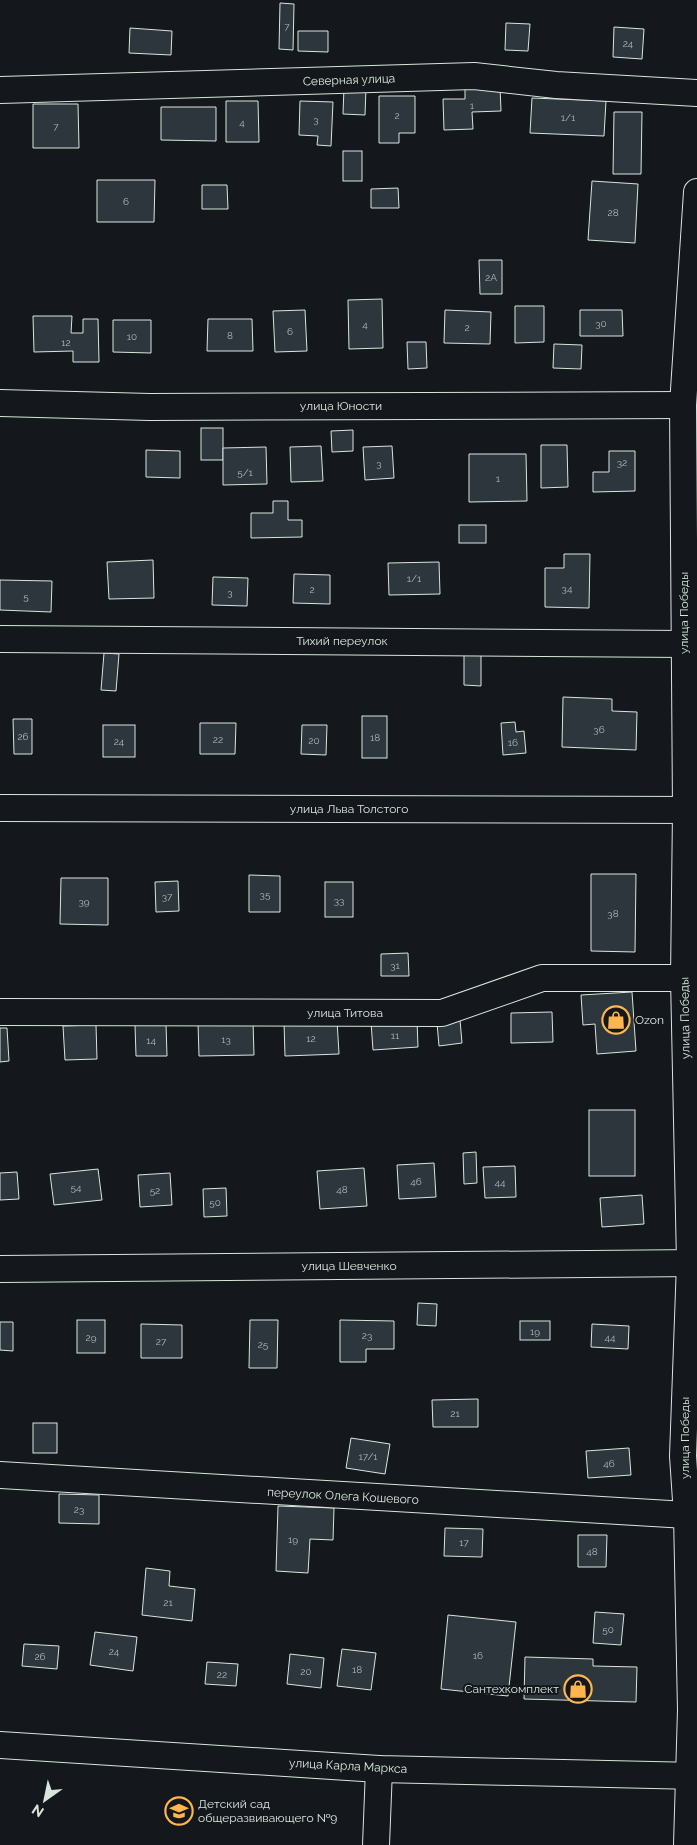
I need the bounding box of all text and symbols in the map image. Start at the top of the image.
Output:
house number: 7 [284,21,290,32]
house number: 24 [623,38,634,49]
street label: Северная улица [302,71,396,89]
house number: 1 [470,100,475,111]
house number: 2 [394,110,400,121]
house number: 1/1 [561,112,576,123]
house number: 3 [313,114,319,125]
house number: 4 [239,117,245,128]
house number: 7 [53,121,59,132]
house number: 6 [123,196,129,207]
house number: 28 [607,207,619,218]
house number: 2А [485,272,497,283]
house number: 30 [595,318,607,329]
house number: 4 [362,319,368,330]
house number: 2 [464,322,470,333]
house number: 6 [287,326,293,337]
house number: 8 [227,330,233,341]
house number: 10 [127,331,137,342]
house number: 12 [61,337,71,348]
street label: улица Юности [300,399,382,413]
house number: 32 [617,457,627,468]
house number: 3 [376,458,382,469]
house number: 5/1 [237,467,253,478]
house number: 1 [496,473,501,484]
street label: улица Победы [677,572,691,654]
house number: 1/1 [407,573,422,584]
house number: 34 [562,583,573,594]
house number: 2 [309,584,315,595]
house number: 3 [227,587,233,598]
house number: 5 [23,591,29,602]
street label: Тихий переулок [296,634,388,648]
house number: 36 [593,724,605,735]
house number: 26 [17,731,29,742]
house number: 18 [370,732,380,743]
house number: 22 [213,734,223,745]
house number: 20 [308,735,320,746]
house number: 24 [114,736,125,747]
house number: 16 [508,737,518,748]
street label: улица Льва Толстого [290,802,408,816]
house number: 35 [260,889,271,900]
house number: 37 [162,891,173,902]
house number: 33 [334,895,344,906]
house number: 39 [78,896,90,907]
house number: 38 [607,908,619,919]
house number: 31 [390,960,401,971]
street label: улица Победы [677,977,693,1059]
shop icon: Ozon [601,1005,631,1035]
street label: улица Титова [307,1006,383,1020]
place label: Ozon [635,1013,664,1027]
house number: 11 [391,1030,400,1041]
house number: 12 [306,1033,316,1044]
house number: 13 [221,1034,231,1045]
house number: 14 [146,1035,156,1046]
house number: 46 [410,1176,422,1187]
house number: 44 [495,1177,506,1188]
house number: 54 [71,1182,82,1193]
house number: 48 [336,1184,348,1195]
house number: 52 [150,1185,160,1196]
house number: 50 [209,1197,221,1208]
street label: улица Шевченко [301,1259,397,1273]
house number: 19 [530,1326,540,1337]
house number: 23 [362,1330,372,1341]
house number: 29 [85,1332,97,1343]
house number: 44 [605,1332,616,1343]
house number: 27 [156,1336,167,1347]
house number: 25 [258,1339,269,1350]
street label: улица Победы [678,1397,692,1479]
house number: 21 [450,1408,460,1419]
house number: 17/1 [358,1451,378,1462]
house number: 46 [603,1458,615,1469]
street label: переулок Олега Кошевого [267,1485,419,1507]
house number: 23 [74,1504,84,1515]
house number: 19 [288,1534,298,1545]
house number: 17 [459,1537,469,1548]
house number: 48 [586,1546,598,1557]
house number: 21 [163,1597,173,1608]
house number: 50 [602,1624,614,1635]
house number: 24 [109,1646,120,1657]
house number: 16 [473,1650,483,1661]
house number: 26 [34,1651,46,1662]
house number: 18 [352,1664,362,1675]
house number: 20 [300,1666,312,1677]
house number: 22 [217,1669,227,1680]
shop icon: Сантехкомплект [563,1674,593,1704]
place label: Сантехкомплект [464,1682,559,1696]
street label: улица Карла Маркса [288,1756,408,1776]
north arrow [20,1775,70,1825]
school or university icon: Детский сад общеразвивающего №9 [164,1796,194,1826]
place label: Детский сад общеразвивающего №9 [198,1797,337,1825]
text: N [29,1801,47,1821]

